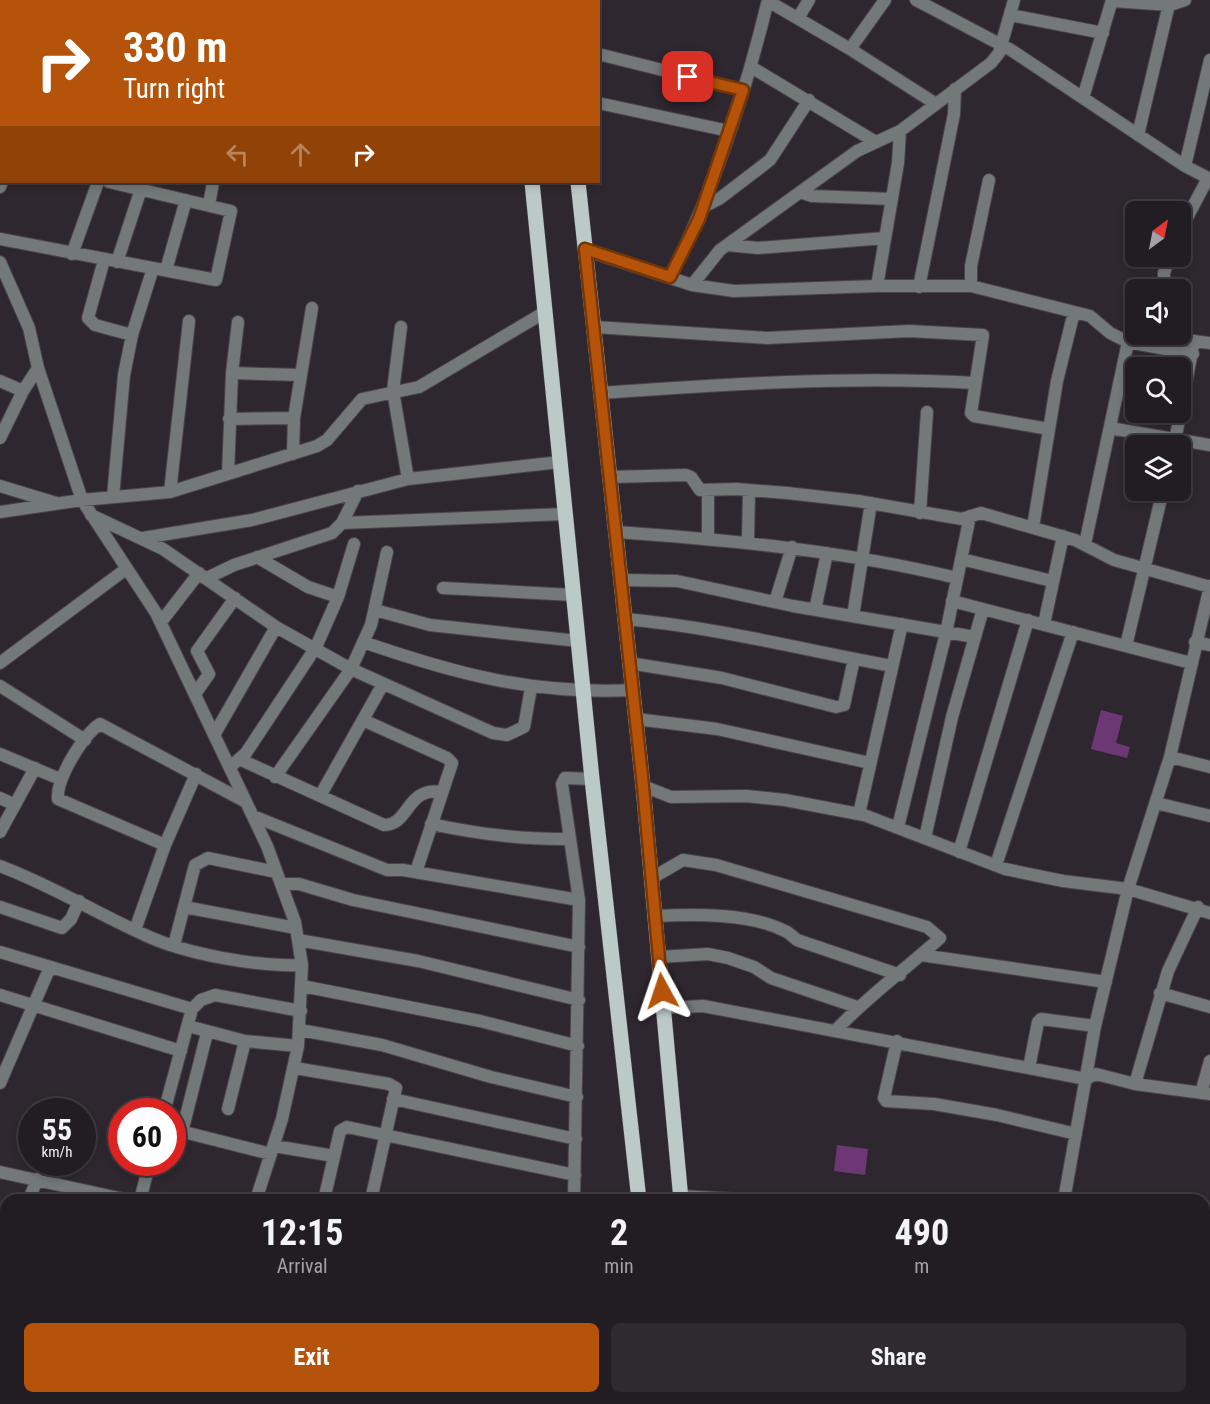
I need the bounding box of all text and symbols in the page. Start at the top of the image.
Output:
text: 330 m [123,23,228,72]
icon: right [24,24,102,102]
pin [662,51,713,102]
icon: arrive [671,60,704,93]
text: Turn right [123,73,225,105]
icon: left [221,138,254,171]
icon: ahead [284,138,317,171]
icon: right [347,138,380,171]
north arrow [1125,201,1191,267]
map controls [1125,201,1191,501]
button: sound [1125,279,1191,345]
button: search [1125,357,1191,423]
button: layers [1125,435,1191,501]
position arrow [630,959,694,1023]
speed limit sign: 60 [108,1098,186,1176]
text: 55 [42,1112,72,1147]
text: km/h [42,1143,72,1161]
text: 12:15 [261,1212,343,1254]
text: 2 [610,1212,628,1254]
text: 490 [895,1212,949,1254]
text: Arrival [277,1254,328,1278]
text: min [604,1254,634,1278]
text: m [914,1254,929,1278]
button: Exit [24,1323,599,1392]
button: Share [611,1323,1186,1392]

